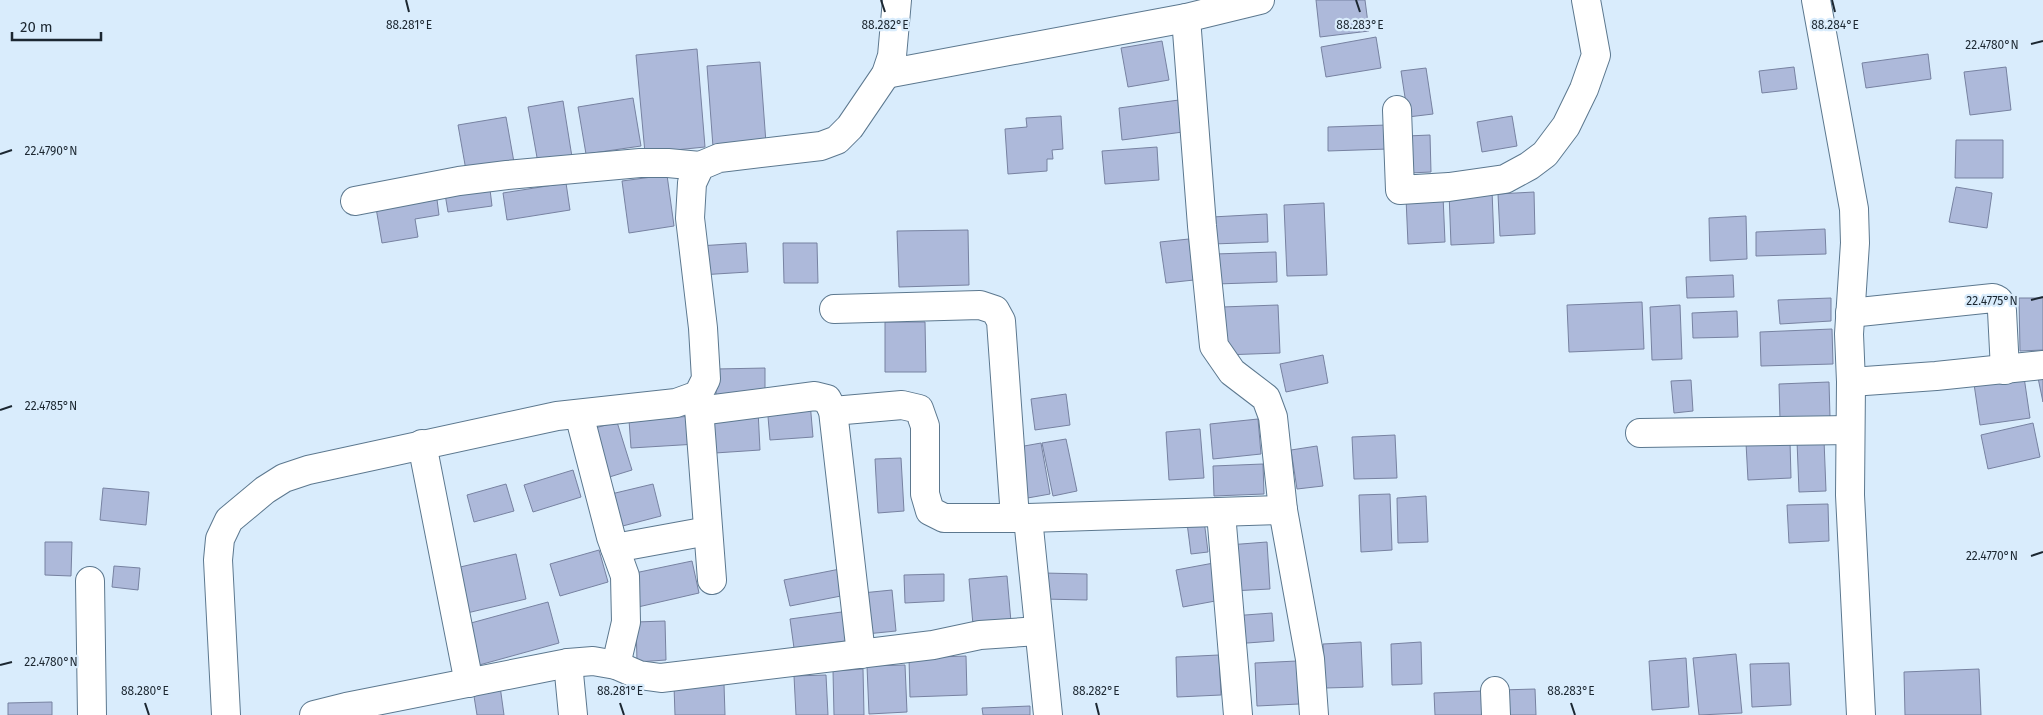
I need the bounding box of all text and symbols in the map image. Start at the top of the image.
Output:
scale bar [12,10,101,42]
text: 20 m [20,18,53,36]
text: 88.281°E [386,18,432,32]
text: 88.282°E [861,18,909,32]
text: 88.283°E [1336,18,1384,32]
text: 88.284°E [1811,18,1859,32]
text: 22.4780°N [1965,38,2019,52]
text: 22.4790°N [24,144,78,158]
text: 22.4775°N [1966,294,2018,308]
text: 22.4785°N [25,399,77,413]
text: 22.4770°N [1966,549,2018,563]
text: 22.4780°N [24,655,78,669]
text: 88.280°E [121,684,169,698]
text: 88.281°E [597,684,643,698]
text: 88.282°E [1072,684,1120,698]
text: 88.283°E [1547,684,1595,698]

